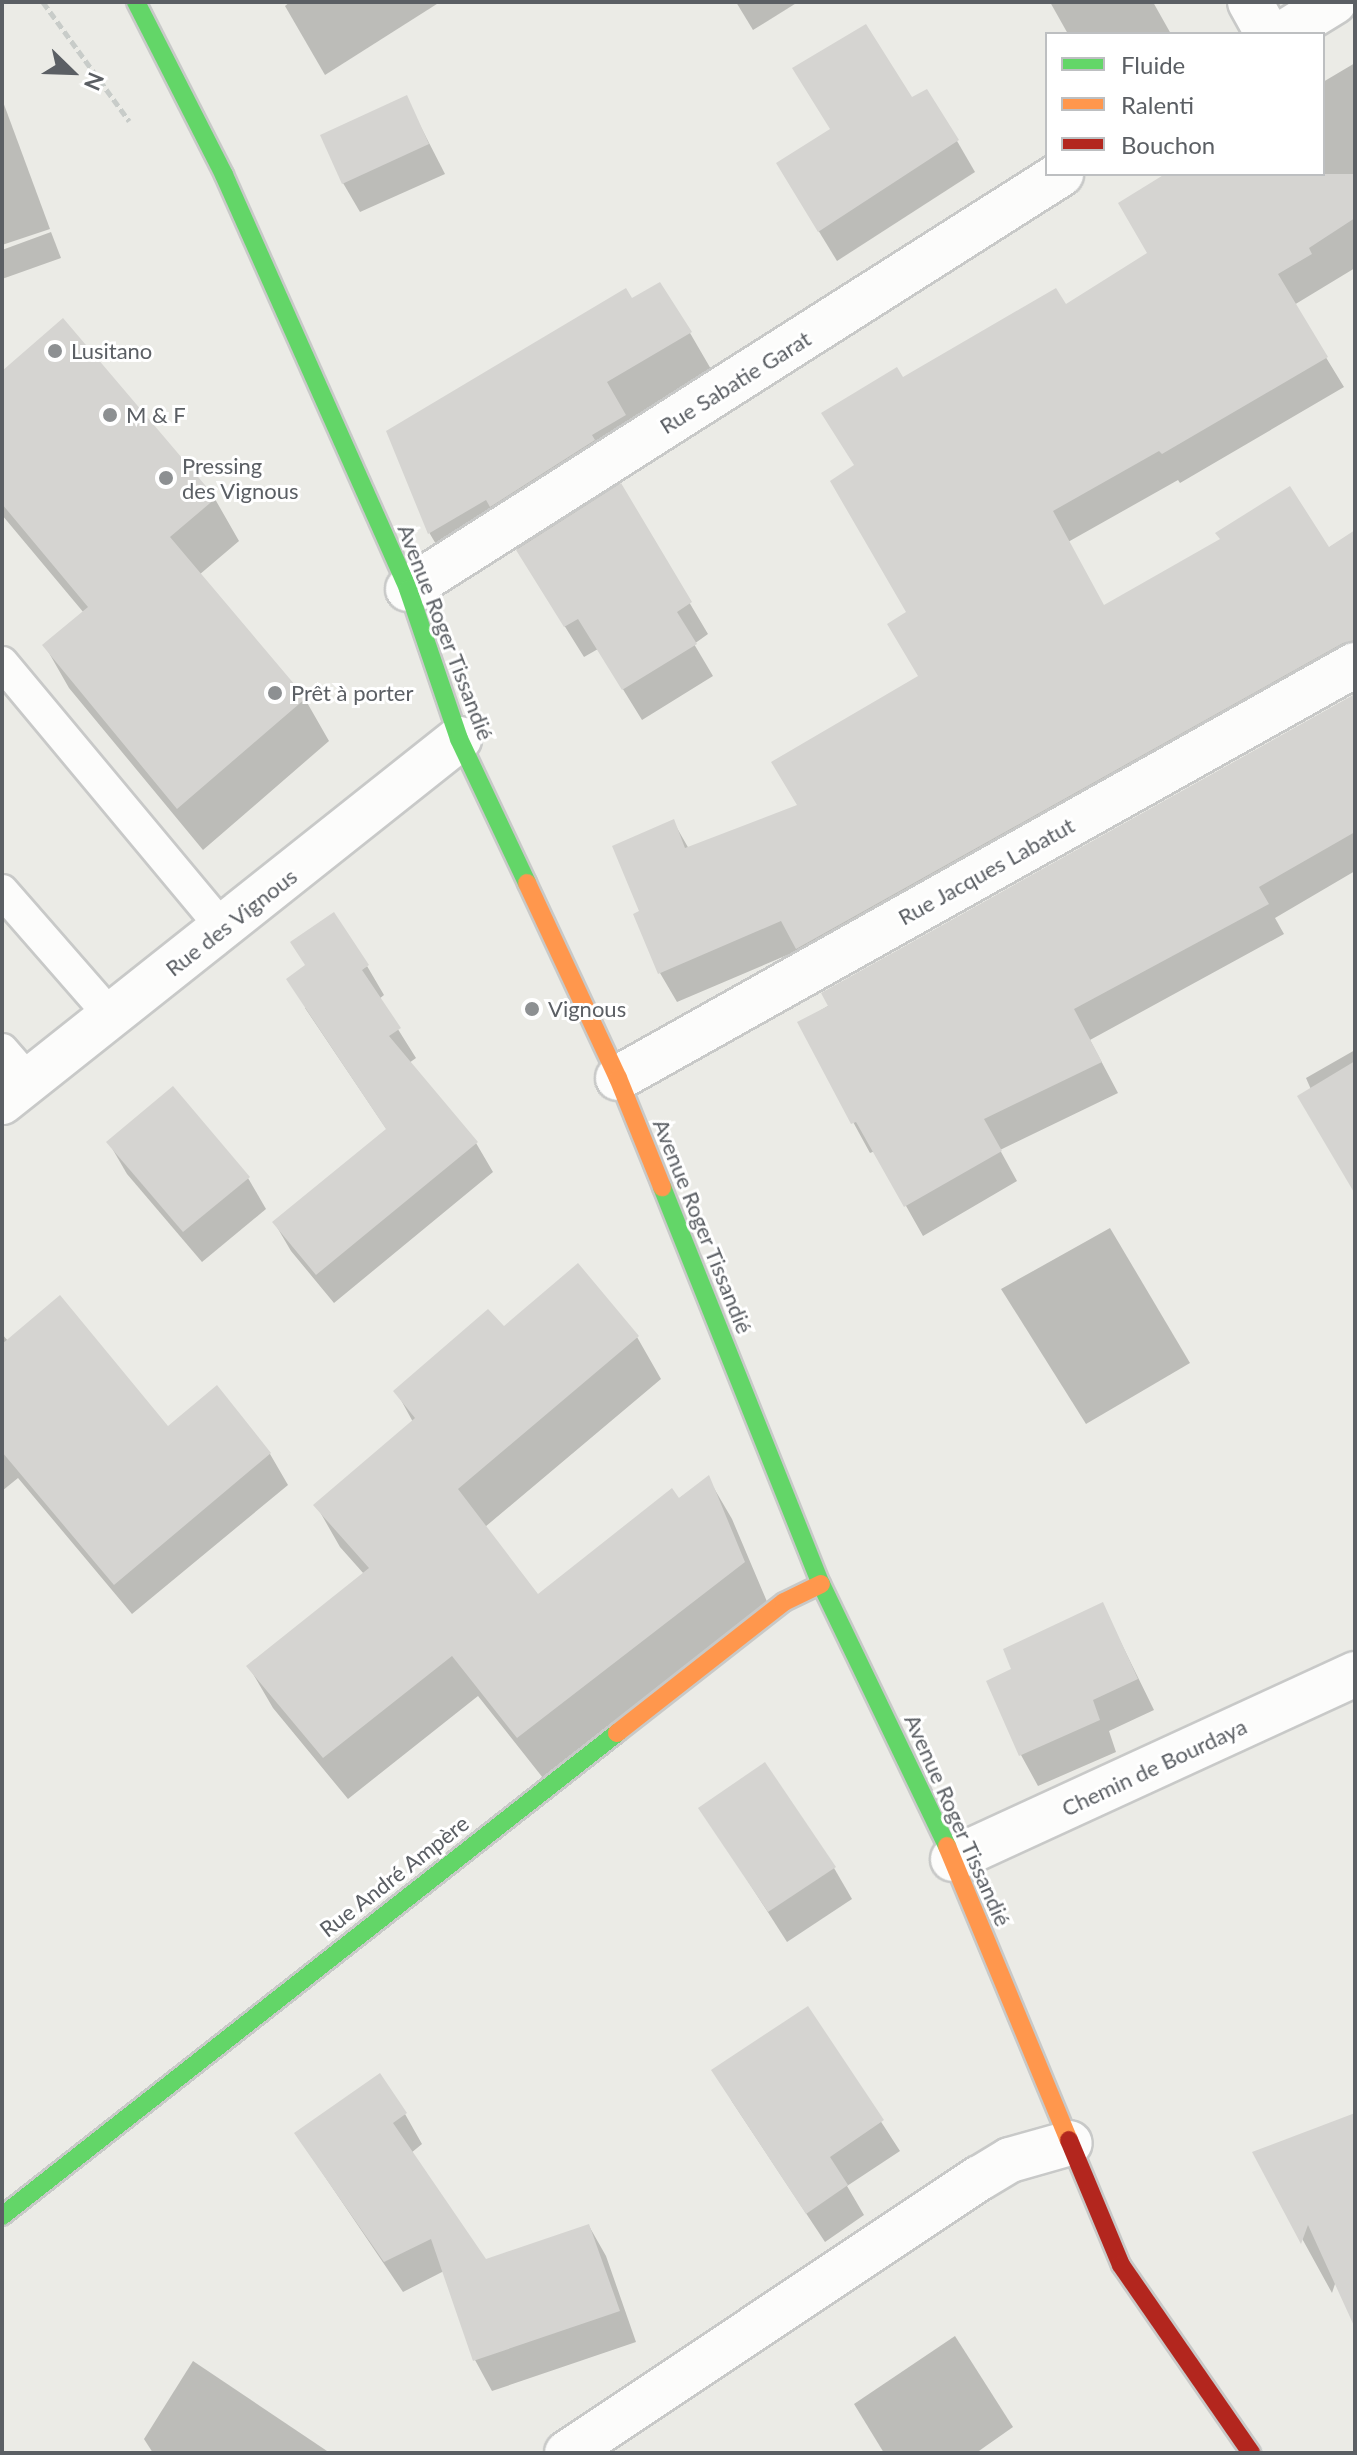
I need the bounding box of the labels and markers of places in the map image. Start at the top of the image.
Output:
place label: Lusitano [71,338,152,364]
marker: Lusitano [46,342,64,360]
place label: M & F [126,402,186,428]
marker: M & F [101,406,119,424]
place label: Pressing des Vignous [182,452,299,504]
marker: Pressing des Vignous [157,469,175,487]
place label: Prêt à porter [291,680,413,706]
marker: Prêt à porter [266,684,284,702]
place label: Vignous [548,996,626,1022]
marker: Vignous [523,1000,541,1018]

